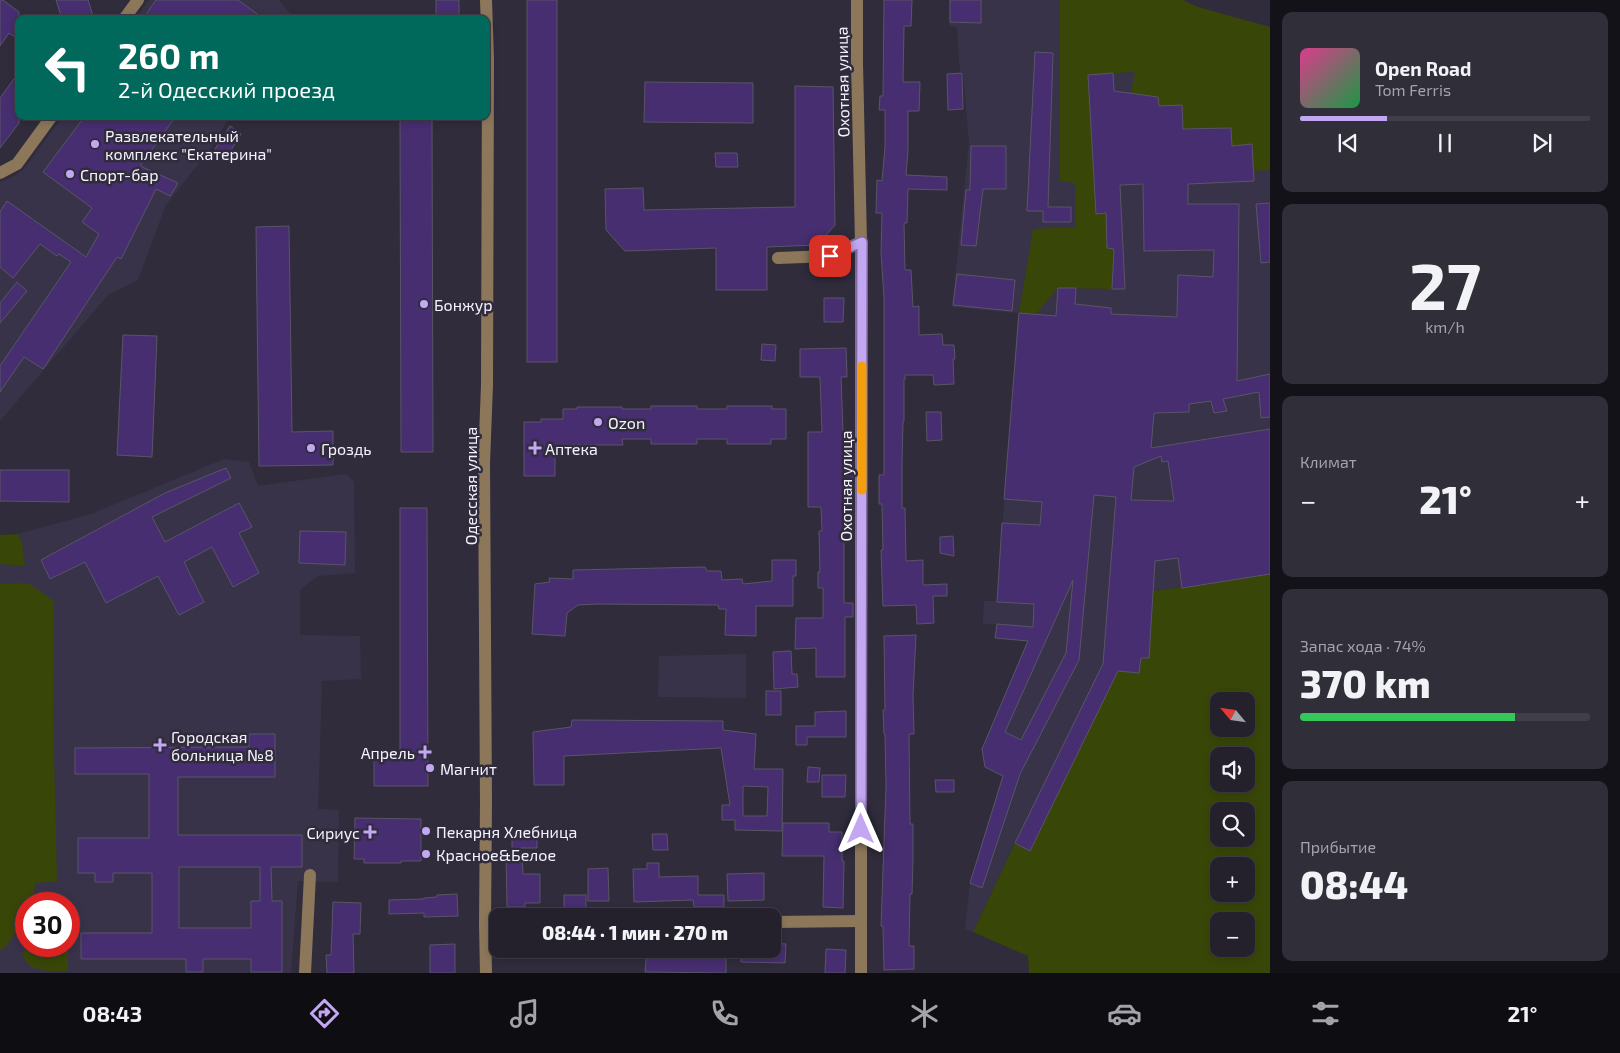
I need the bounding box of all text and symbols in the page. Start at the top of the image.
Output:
street label: Охотная улица [832,26,853,138]
text: 260 m [118,34,219,76]
icon: left [35,35,100,100]
text: Open Road [1375,57,1471,80]
text: 2-й Одесский проезд [118,76,335,102]
text: Tom Ferris [1375,80,1451,99]
place label: Развлекательный комплекс "Екатерина" [105,126,272,163]
icon: previous [1334,129,1362,157]
icon: pause [1431,129,1459,157]
icon: next [1528,129,1556,157]
marker: Развлекательный комплекс "Екатерина" [89,138,101,150]
place label: Спорт-бар [80,165,159,184]
marker: Спорт-бар [64,168,76,180]
pin [809,235,851,277]
icon: arrive [816,242,844,270]
text: 27 [1409,245,1481,323]
place label: Бонжур [434,295,493,315]
marker: Бонжур [418,298,430,310]
text: km/h [1425,317,1465,336]
place label: Ozon [608,413,645,432]
marker: Ozon [592,416,604,428]
street label: Одесская улица [461,427,481,545]
street label: Охотная улица [836,431,856,541]
place label: Гроздь [321,439,372,458]
place label: Аптека [545,439,598,458]
marker: Гроздь [305,442,317,454]
marker: Аптека [529,442,541,454]
text: Климат [1300,452,1357,471]
text: 21° [1419,476,1472,522]
text: − [1300,483,1316,517]
text: + [1575,483,1590,517]
text: Запас хода · 74% [1300,636,1426,655]
text: 370 km [1300,660,1431,706]
north arrow [1210,692,1255,738]
map controls [1210,692,1255,957]
place label: Городская больница №8 [171,727,274,764]
marker: Городская больница №8 [153,738,167,752]
place label: Апрель [361,743,415,762]
marker: Апрель [419,746,431,758]
button: sound [1210,747,1255,792]
place label: Магнит [440,759,497,778]
marker: Магнит [424,762,436,774]
position arrow [834,802,886,854]
button: search [1210,802,1255,847]
place label: Пекарня Хлебница [436,822,577,841]
place label: Сириус [306,823,360,843]
marker: Пекарня Хлебница [420,825,432,837]
marker: Сириус [364,826,376,838]
text: Прибытие [1300,837,1376,856]
place label: Красное&Белое [436,845,556,864]
marker: Красное&Белое [420,848,432,860]
button: + [1210,857,1255,902]
text: 08:44 [1300,861,1408,907]
speed limit sign: 30 [15,892,80,957]
button: − [1210,912,1255,957]
text: 08:44 · 1 мин · 270 m [542,921,728,944]
icon: directions [307,996,342,1031]
icon: music [507,996,542,1031]
icon: phone [707,996,742,1031]
icon: climate [907,996,942,1031]
icon: car [1107,996,1142,1031]
icon: filters [1308,996,1343,1031]
text: 08:43 [83,1000,142,1026]
text: 21° [1508,1000,1537,1026]

